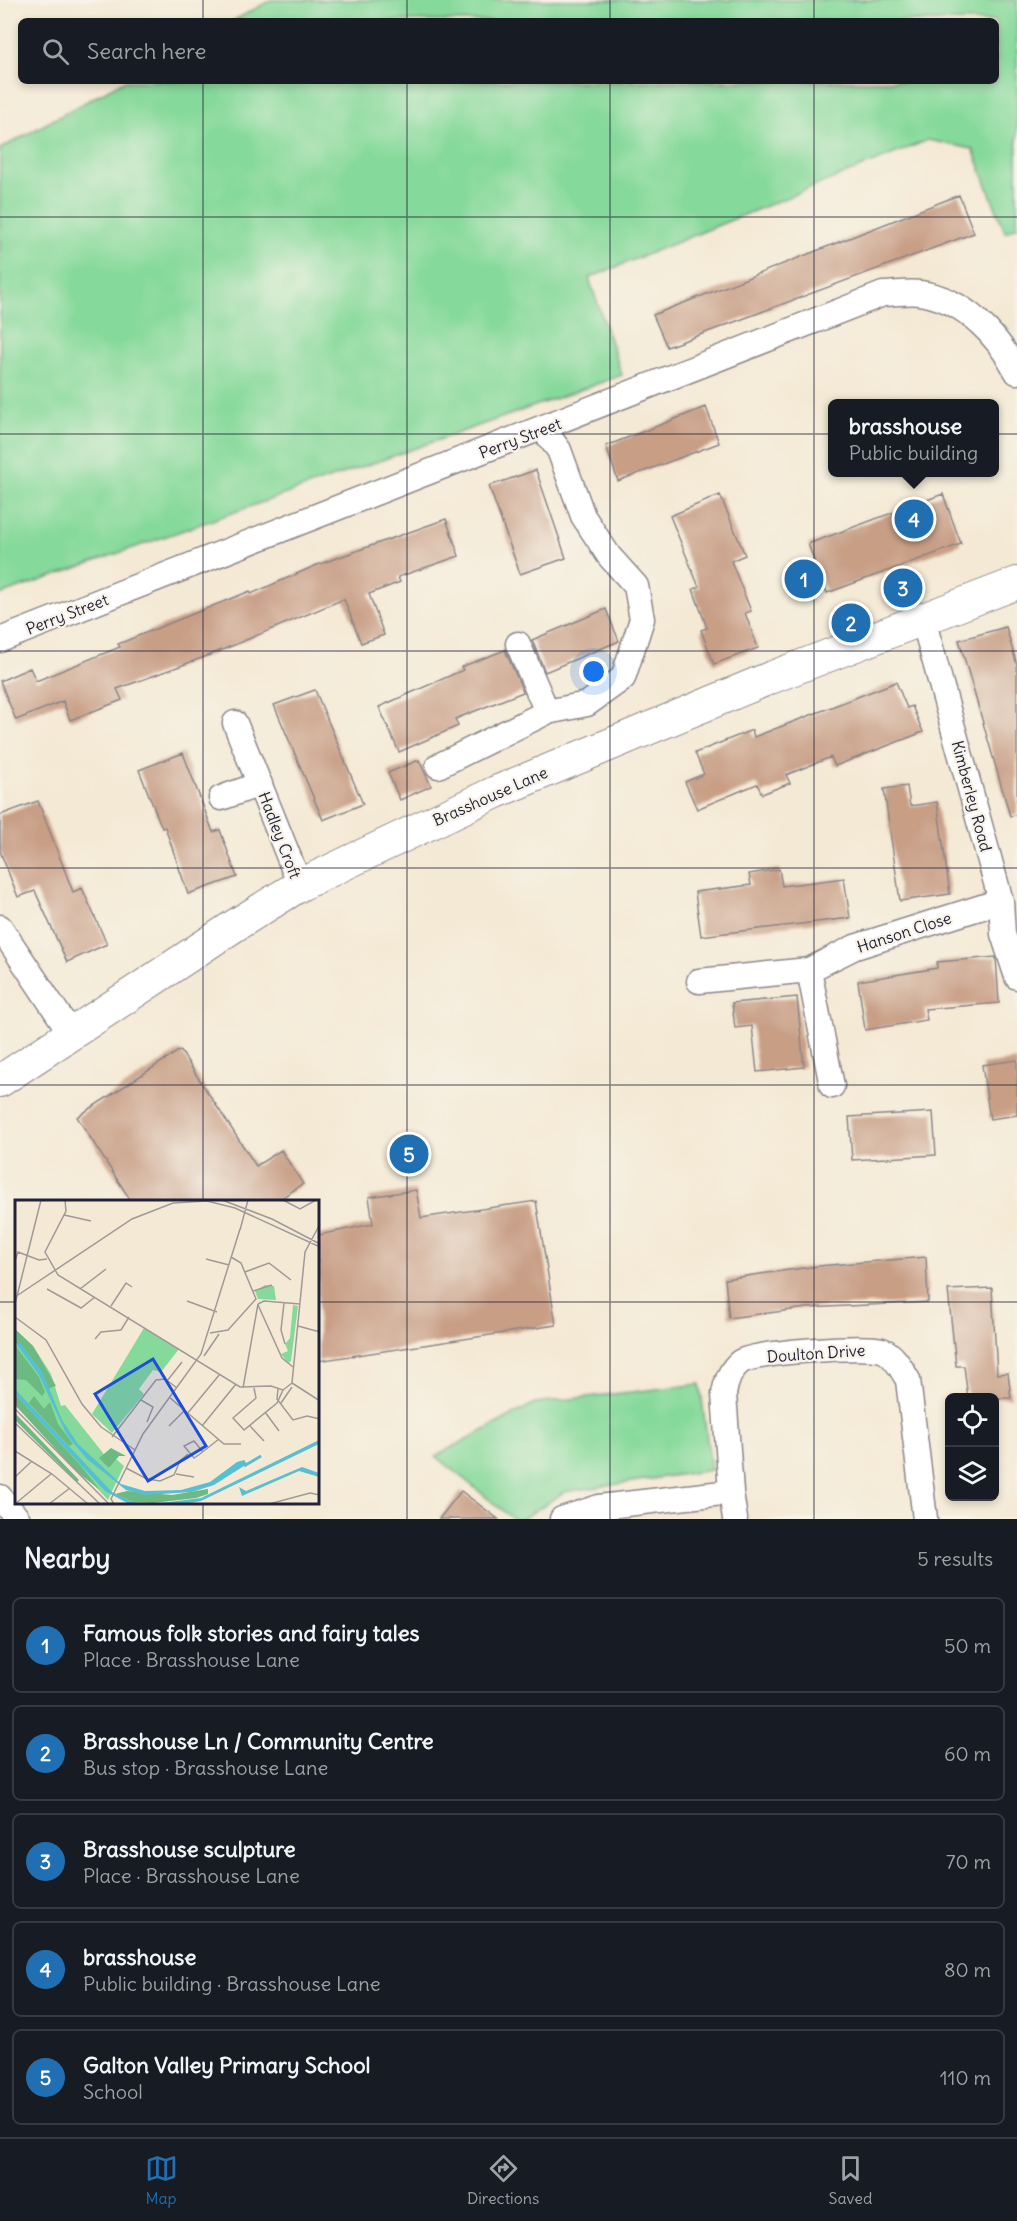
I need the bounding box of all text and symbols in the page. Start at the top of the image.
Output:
search box [18,18,999,84]
icon: search [39,35,72,68]
text: Search here [87,37,206,65]
popup [828,399,999,477]
text: brasshouse [849,412,962,440]
street label: Perry Street [476,413,564,463]
text: Public building [849,440,978,465]
pin: 4 [894,496,934,542]
pin: 1 [784,556,824,602]
pin: 3 [884,566,922,610]
street label: Perry Street [23,589,111,639]
pin: 2 [832,600,870,646]
your location [579,657,608,686]
street label: Kimberley Road [948,738,996,854]
street label: Brasshouse Lane [430,762,550,830]
street label: Hadley Croft [254,789,306,882]
street label: Hanson Close [854,907,954,957]
pin: 5 [390,1132,428,1176]
inset map [15,1200,320,1504]
street label: Doulton Drive [766,1340,866,1366]
map controls [945,1393,999,1501]
button: locate [945,1393,999,1447]
button: layers [945,1447,999,1501]
text: Nearby [24,1542,110,1575]
text: 5 results [917,1546,993,1571]
text: Famous folk stories and fairy tales [83,1619,420,1647]
text: 1 [42,1633,49,1658]
text: 50 m [944,1633,991,1658]
text: Place · Brasshouse Lane [83,1647,300,1672]
text: Brasshouse Ln / Community Centre [83,1727,434,1755]
text: 2 [40,1741,51,1766]
text: 60 m [944,1741,991,1766]
text: Bus stop · Brasshouse Lane [83,1755,328,1780]
text: Brasshouse sculpture [83,1835,296,1863]
text: 3 [40,1849,51,1874]
text: 70 m [946,1849,991,1874]
text: Place · Brasshouse Lane [83,1863,300,1888]
text: brasshouse [83,1943,196,1971]
text: 4 [40,1957,51,1982]
text: 80 m [944,1957,991,1982]
text: Public building · Brasshouse Lane [83,1971,381,1996]
text: Galton Valley Primary School [83,2051,370,2079]
text: 5 [40,2065,51,2090]
text: 110 m [940,2065,991,2090]
text: School [83,2079,143,2104]
tab: Map [145,2152,178,2208]
tab: Directions [467,2152,539,2208]
tab: Saved [829,2152,872,2208]

